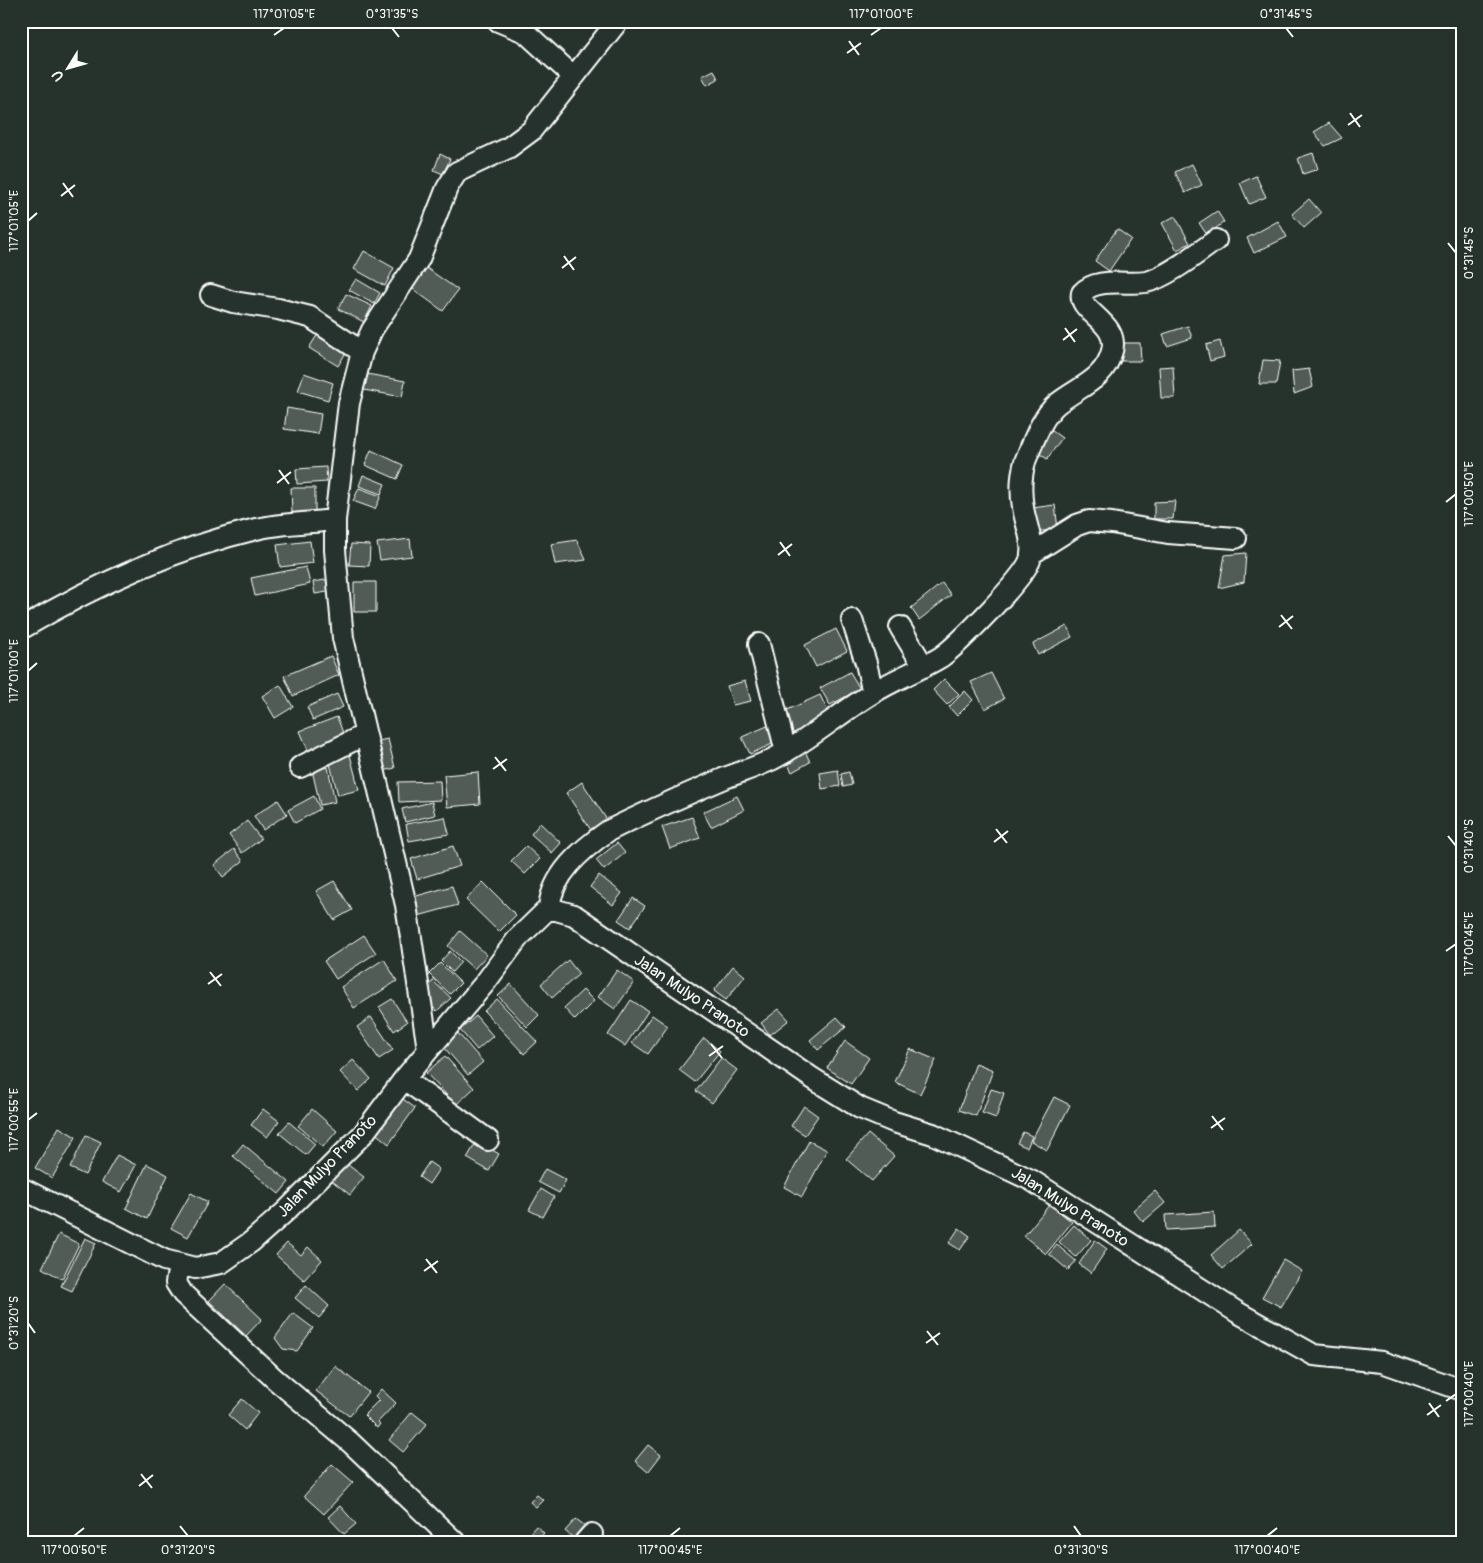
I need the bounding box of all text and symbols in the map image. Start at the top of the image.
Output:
text: 117°01'05"E [253,7,315,22]
text: 0°31'35"S [366,7,418,22]
text: 117°01'00"E [849,7,913,22]
text: 0°31'45"S [1260,7,1312,22]
north arrow [42,42,92,92]
text: U [48,67,68,84]
text: 117°01'05"E [7,190,22,252]
text: 0°31'45"S [1462,227,1477,279]
text: 117°00'50"E [1462,461,1477,527]
text: 117°01'00"E [7,639,22,703]
text: 0°31'40"S [1462,819,1477,873]
text: 117°00'45"E [1462,912,1477,976]
street label: Jalan Mulyo Pranoto [630,950,754,1042]
text: 117°00'55"E [7,1088,22,1152]
street label: Jalan Mulyo Pranoto [273,1110,381,1221]
street label: Jalan Mulyo Pranoto [1008,1163,1133,1251]
text: 0°31'20"S [7,1296,22,1350]
text: 117°00'40"E [1462,1361,1477,1427]
text: 117°00'50"E [41,1543,107,1558]
text: 0°31'20"S [161,1543,215,1558]
text: 117°00'45"E [638,1543,702,1558]
text: 0°31'30"S [1054,1543,1108,1558]
text: 117°00'40"E [1234,1543,1300,1558]

